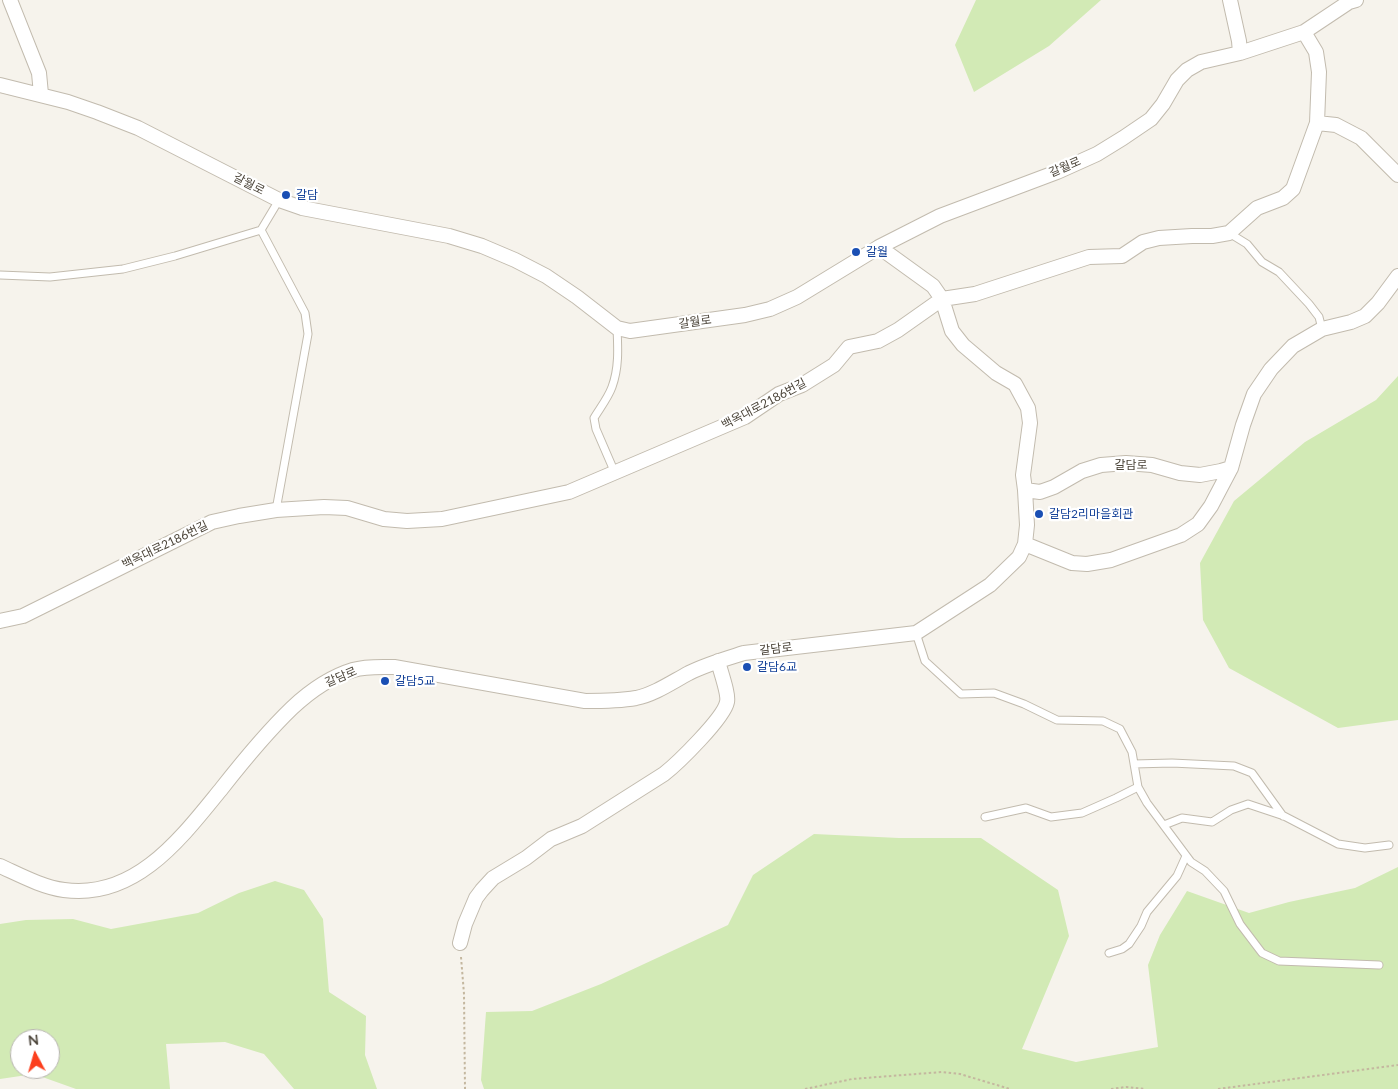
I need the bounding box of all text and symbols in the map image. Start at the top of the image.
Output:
street label: 갈월로 [1047,154,1083,180]
street label: 갈월로 [231,170,267,198]
place label: 갈담 [296,188,318,202]
marker: 갈담 [280,189,292,201]
place label: 갈월 [866,245,888,259]
marker: 갈월 [850,246,862,258]
street label: 갈월로 [678,313,712,331]
street label: 백옥대로2186번길 [719,376,809,432]
street label: 갈담로 [1114,458,1148,472]
place label: 갈담2리마을회관 [1049,507,1133,521]
marker: 갈담2리마을회관 [1033,508,1045,520]
street label: 백옥대로2186번길 [120,518,210,572]
street label: 갈담로 [759,640,793,658]
place label: 갈담6교 [757,660,797,674]
marker: 갈담6교 [741,661,753,673]
street label: 갈담로 [323,664,359,690]
place label: 갈담5교 [395,674,435,688]
marker: 갈담5교 [379,675,391,687]
north arrow [10,1029,60,1079]
text: N [27,1031,40,1049]

